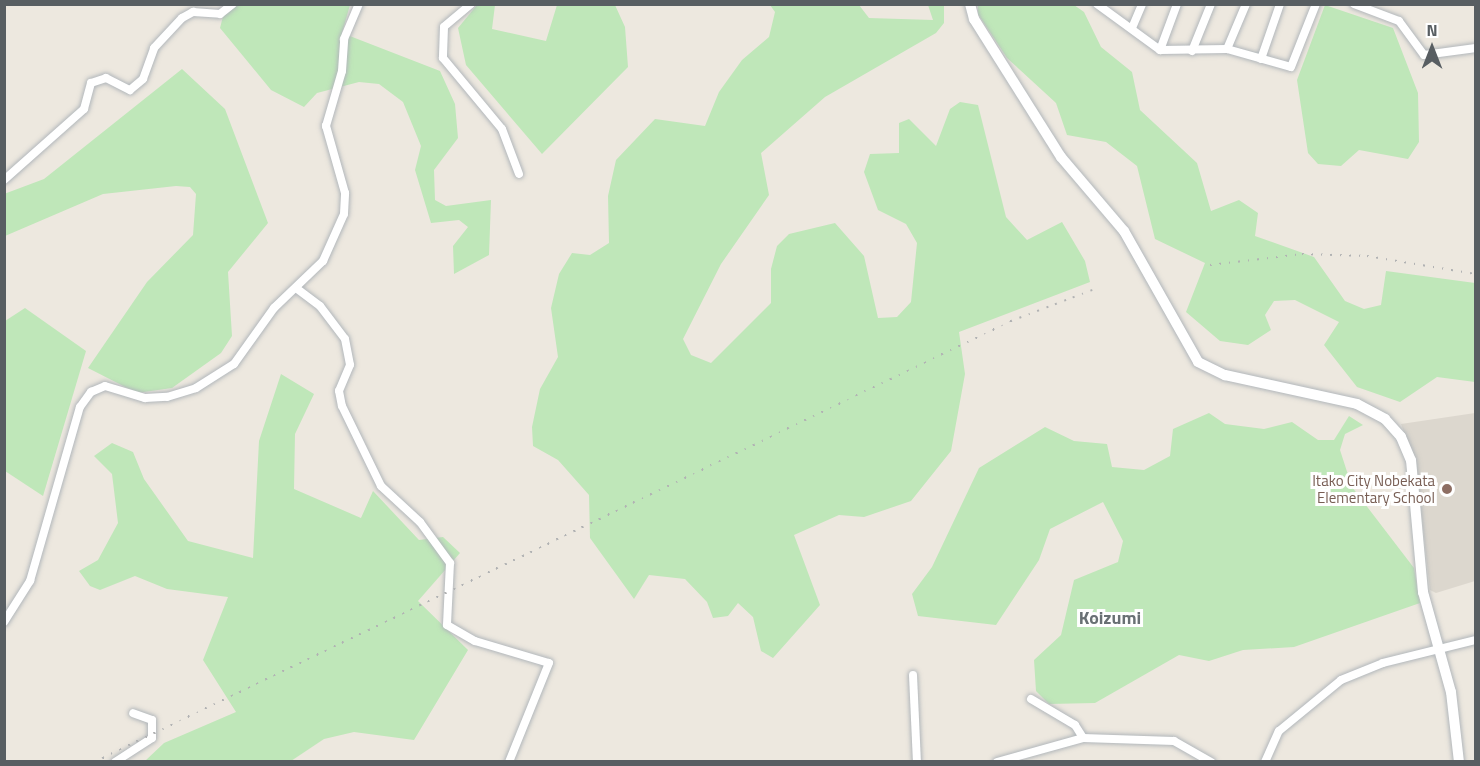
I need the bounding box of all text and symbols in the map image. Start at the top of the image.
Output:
north arrow [1402,18,1462,78]
text: N [1426,18,1438,42]
place label: Itako City Nobekata Elementary School [1312,471,1435,506]
marker: Itako City Nobekata Elementary School [1440,482,1454,496]
district label: Koizumi [1079,607,1141,629]

